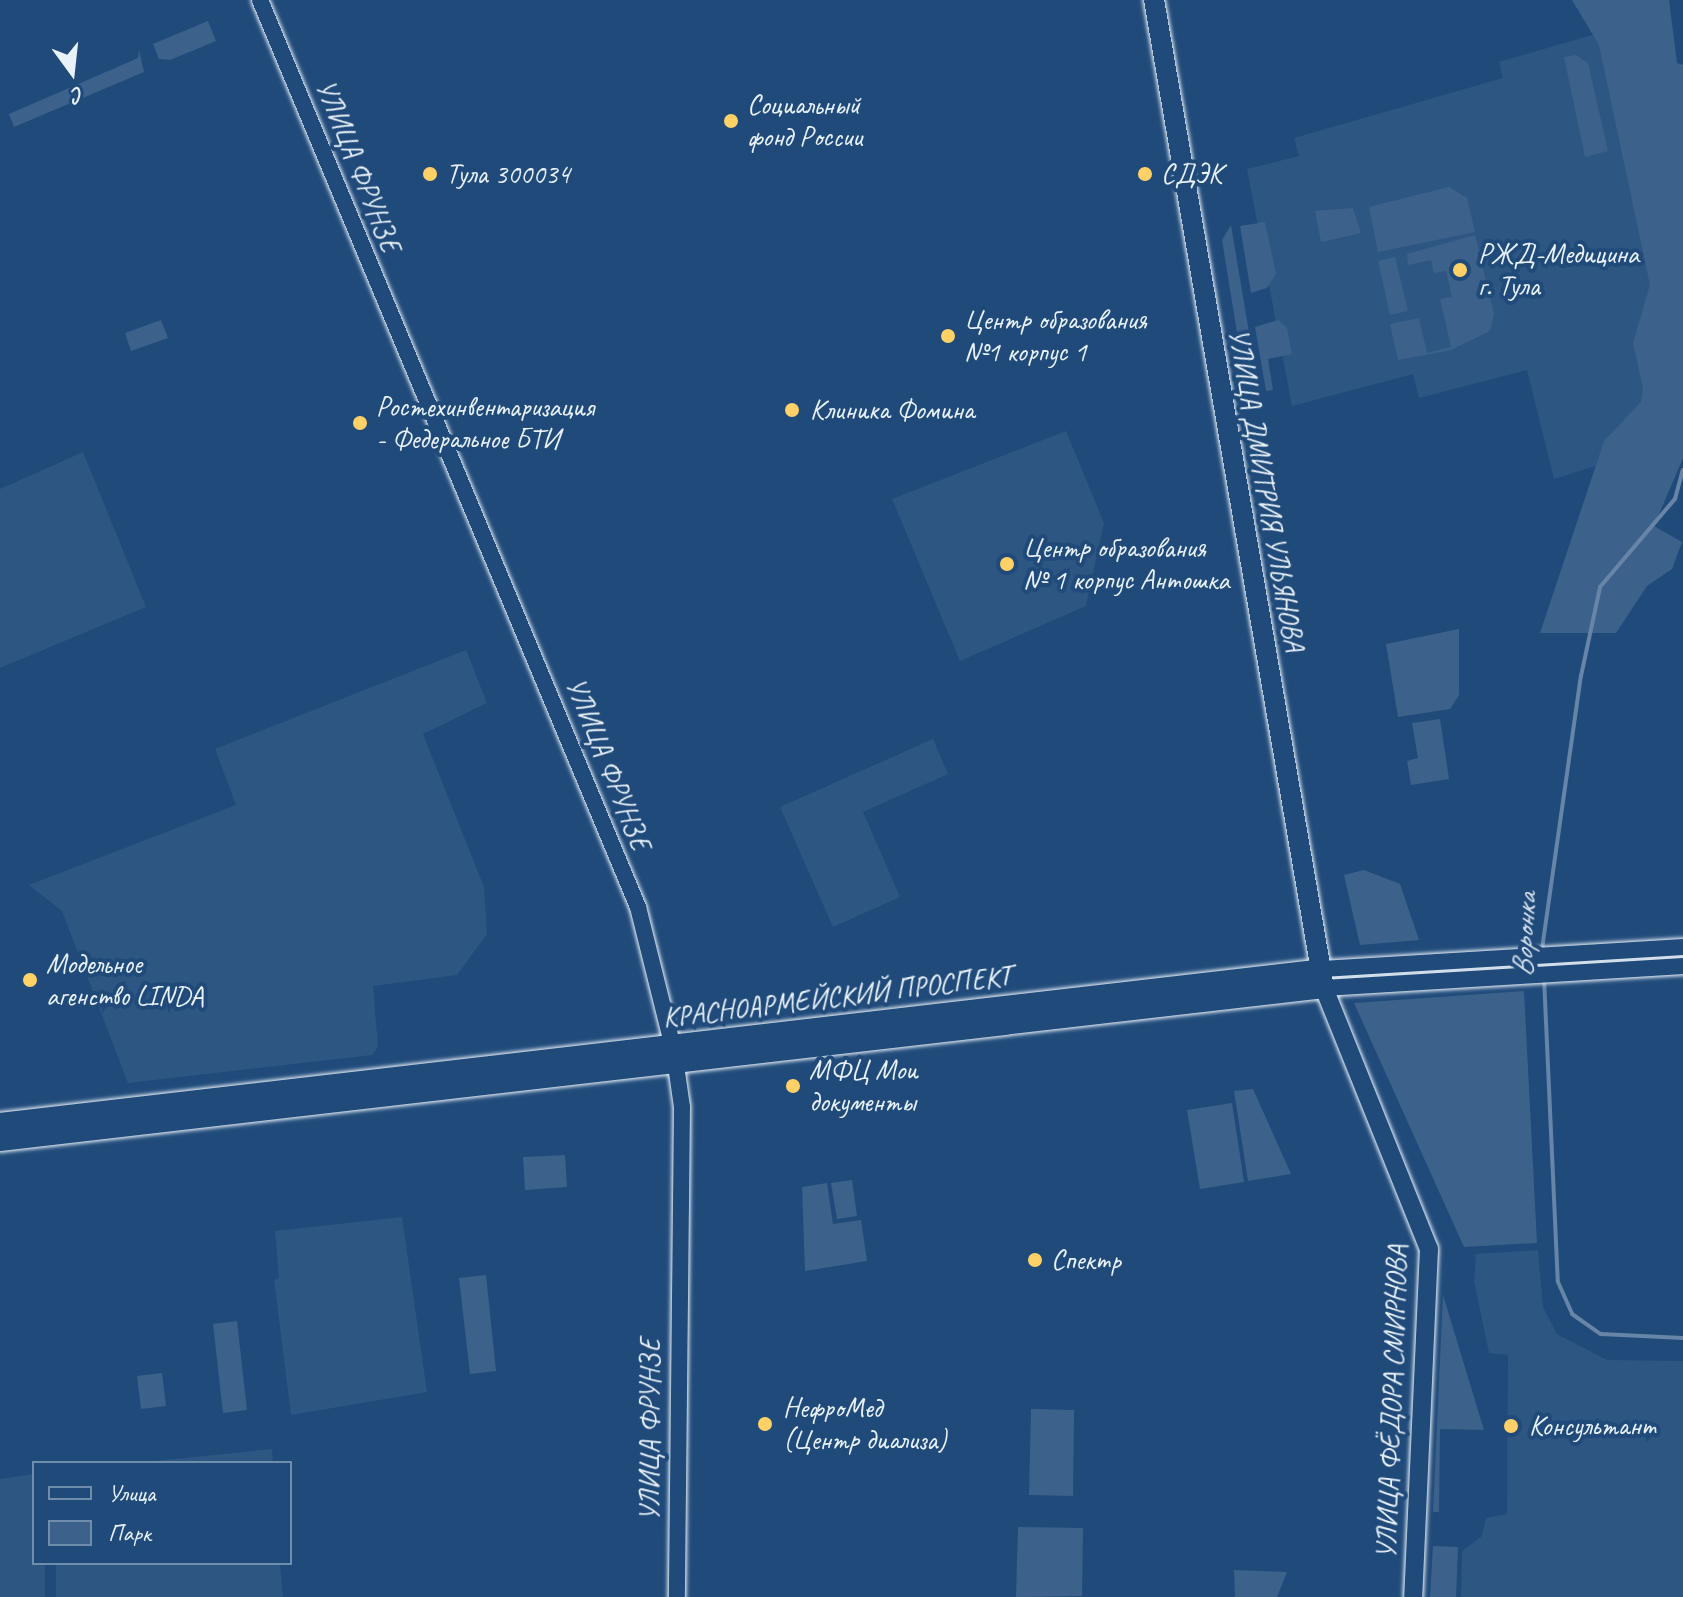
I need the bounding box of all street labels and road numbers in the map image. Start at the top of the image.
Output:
street label: УЛИЦА ФРУНЗЕ [309,77,407,255]
street label: УЛИЦА ДМИТРИЯ УЛЬЯНОВА [1221,326,1311,654]
street label: УЛИЦА ФРУНЗЕ [559,675,657,853]
street label: КРАСНОАРМЕЙСКИЙ ПРОСПЕКТ [661,959,1013,1035]
street label: УЛИЦА ФЁДОРА СМИРНОВА [1370,1246,1414,1558]
street label: УЛИЦА ФРУНЗЕ [633,1340,667,1520]

